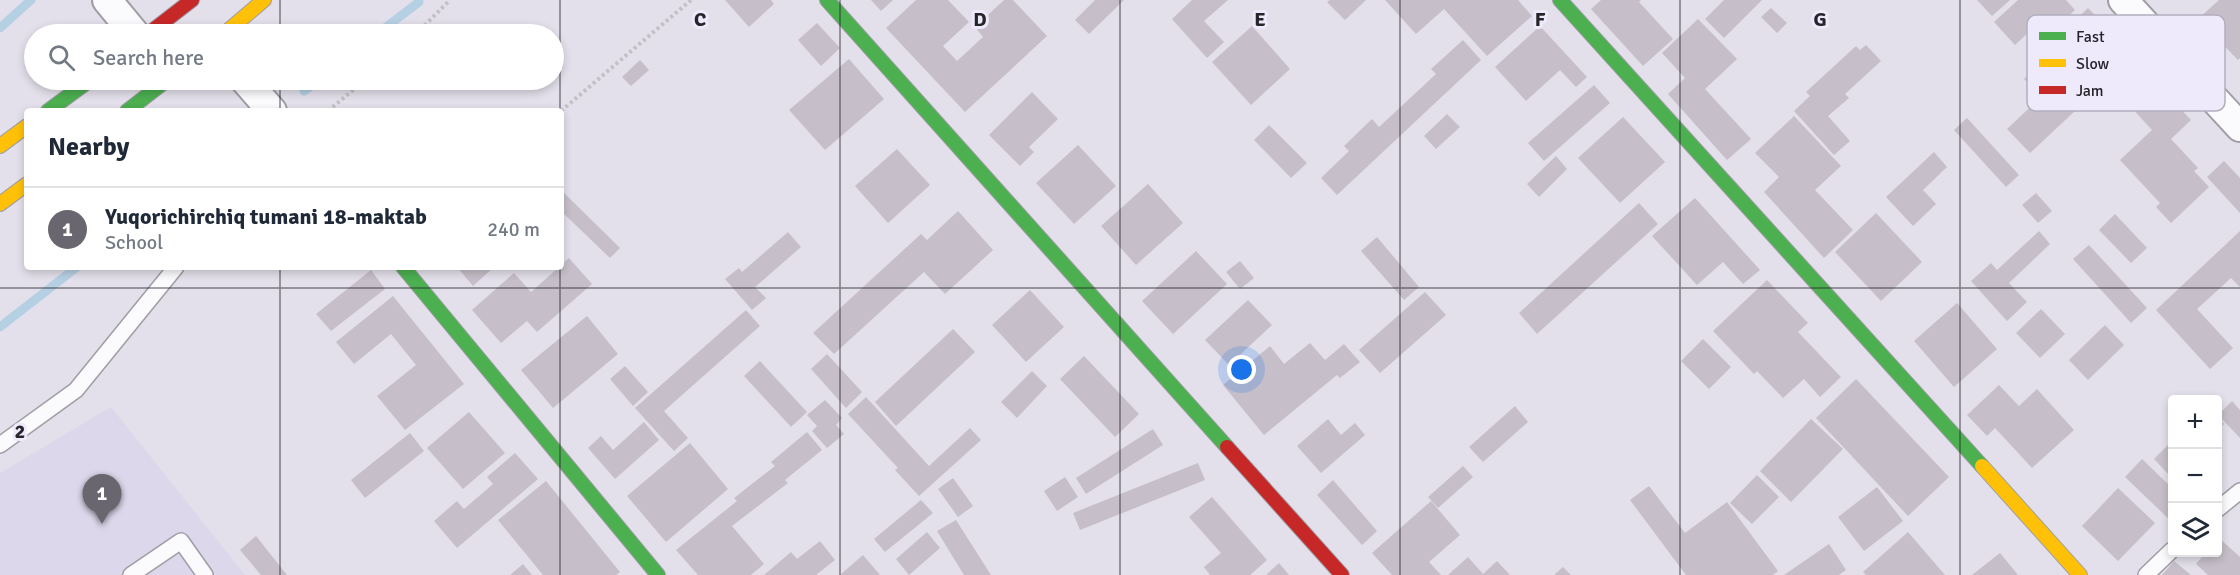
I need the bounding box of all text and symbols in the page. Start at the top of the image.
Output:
text: C [694,7,706,32]
text: D [973,7,987,32]
text: E [1254,7,1266,32]
text: F [1535,7,1546,32]
text: G [1813,7,1827,32]
legend [2027,15,2225,111]
search box [24,24,564,90]
text: Fast [2076,27,2105,47]
icon: search [45,41,78,74]
text: Search here [93,44,204,71]
text: Slow [2076,54,2110,74]
text: Jam [2076,81,2104,101]
text: Nearby [48,131,129,163]
text: Yuqorichirchiq tumani 18-maktab [105,203,427,230]
text: 1 [62,217,73,242]
text: 240 m [487,217,540,242]
text: School [105,230,163,255]
your location [1227,355,1256,384]
map controls [2168,395,2222,557]
button: + [2168,395,2222,449]
text: 2 [15,419,25,444]
button: − [2168,449,2222,503]
pin: 1 [82,474,122,524]
button: layers [2168,503,2222,557]

